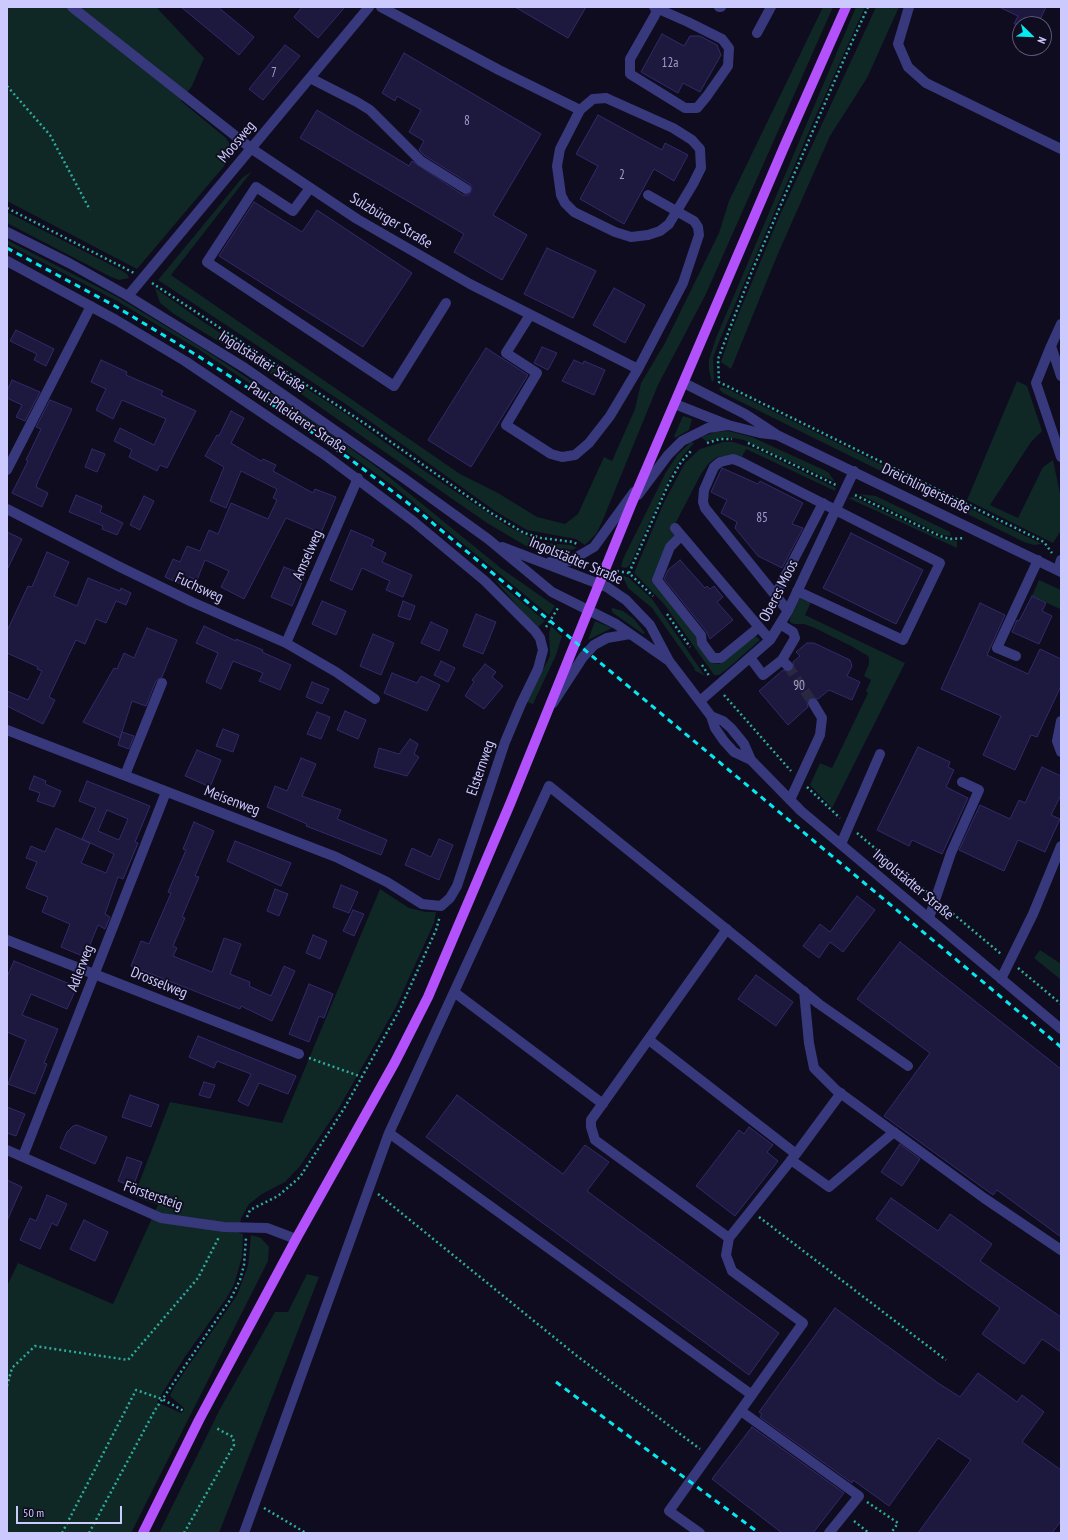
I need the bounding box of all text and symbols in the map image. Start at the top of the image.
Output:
north arrow [1012,16,1052,56]
text: N [1035,35,1050,46]
house number: 12a [662,55,678,71]
house number: 7 [271,65,277,81]
house number: 8 [464,113,470,129]
street label: Moosweg [214,118,260,166]
house number: 2 [619,167,625,183]
street label: Sulzbürger Straße [346,189,436,253]
street label: Ingolstädter Straße [215,327,309,397]
street label: Paul-Pfleiderer-Straße [244,378,350,458]
street label: Dreichlingerstraße [879,460,973,518]
house number: 85 [756,510,768,526]
street label: Amselweg [289,527,327,583]
street label: Ingolstädter Straße [527,533,625,589]
street label: Oberes Moos [756,557,802,625]
street label: Fuchsweg [172,569,226,607]
house number: 90 [793,678,805,694]
street label: Elsternweg [463,738,499,798]
street label: Meisenweg [202,782,262,820]
street label: Ingolstädter Straße [869,846,957,924]
street label: Adlerweg [64,942,98,994]
street label: Drosselweg [128,963,190,1003]
street label: Förstersteig [121,1178,185,1214]
scale bar [18,1498,124,1524]
text: 50 m [23,1505,44,1520]

